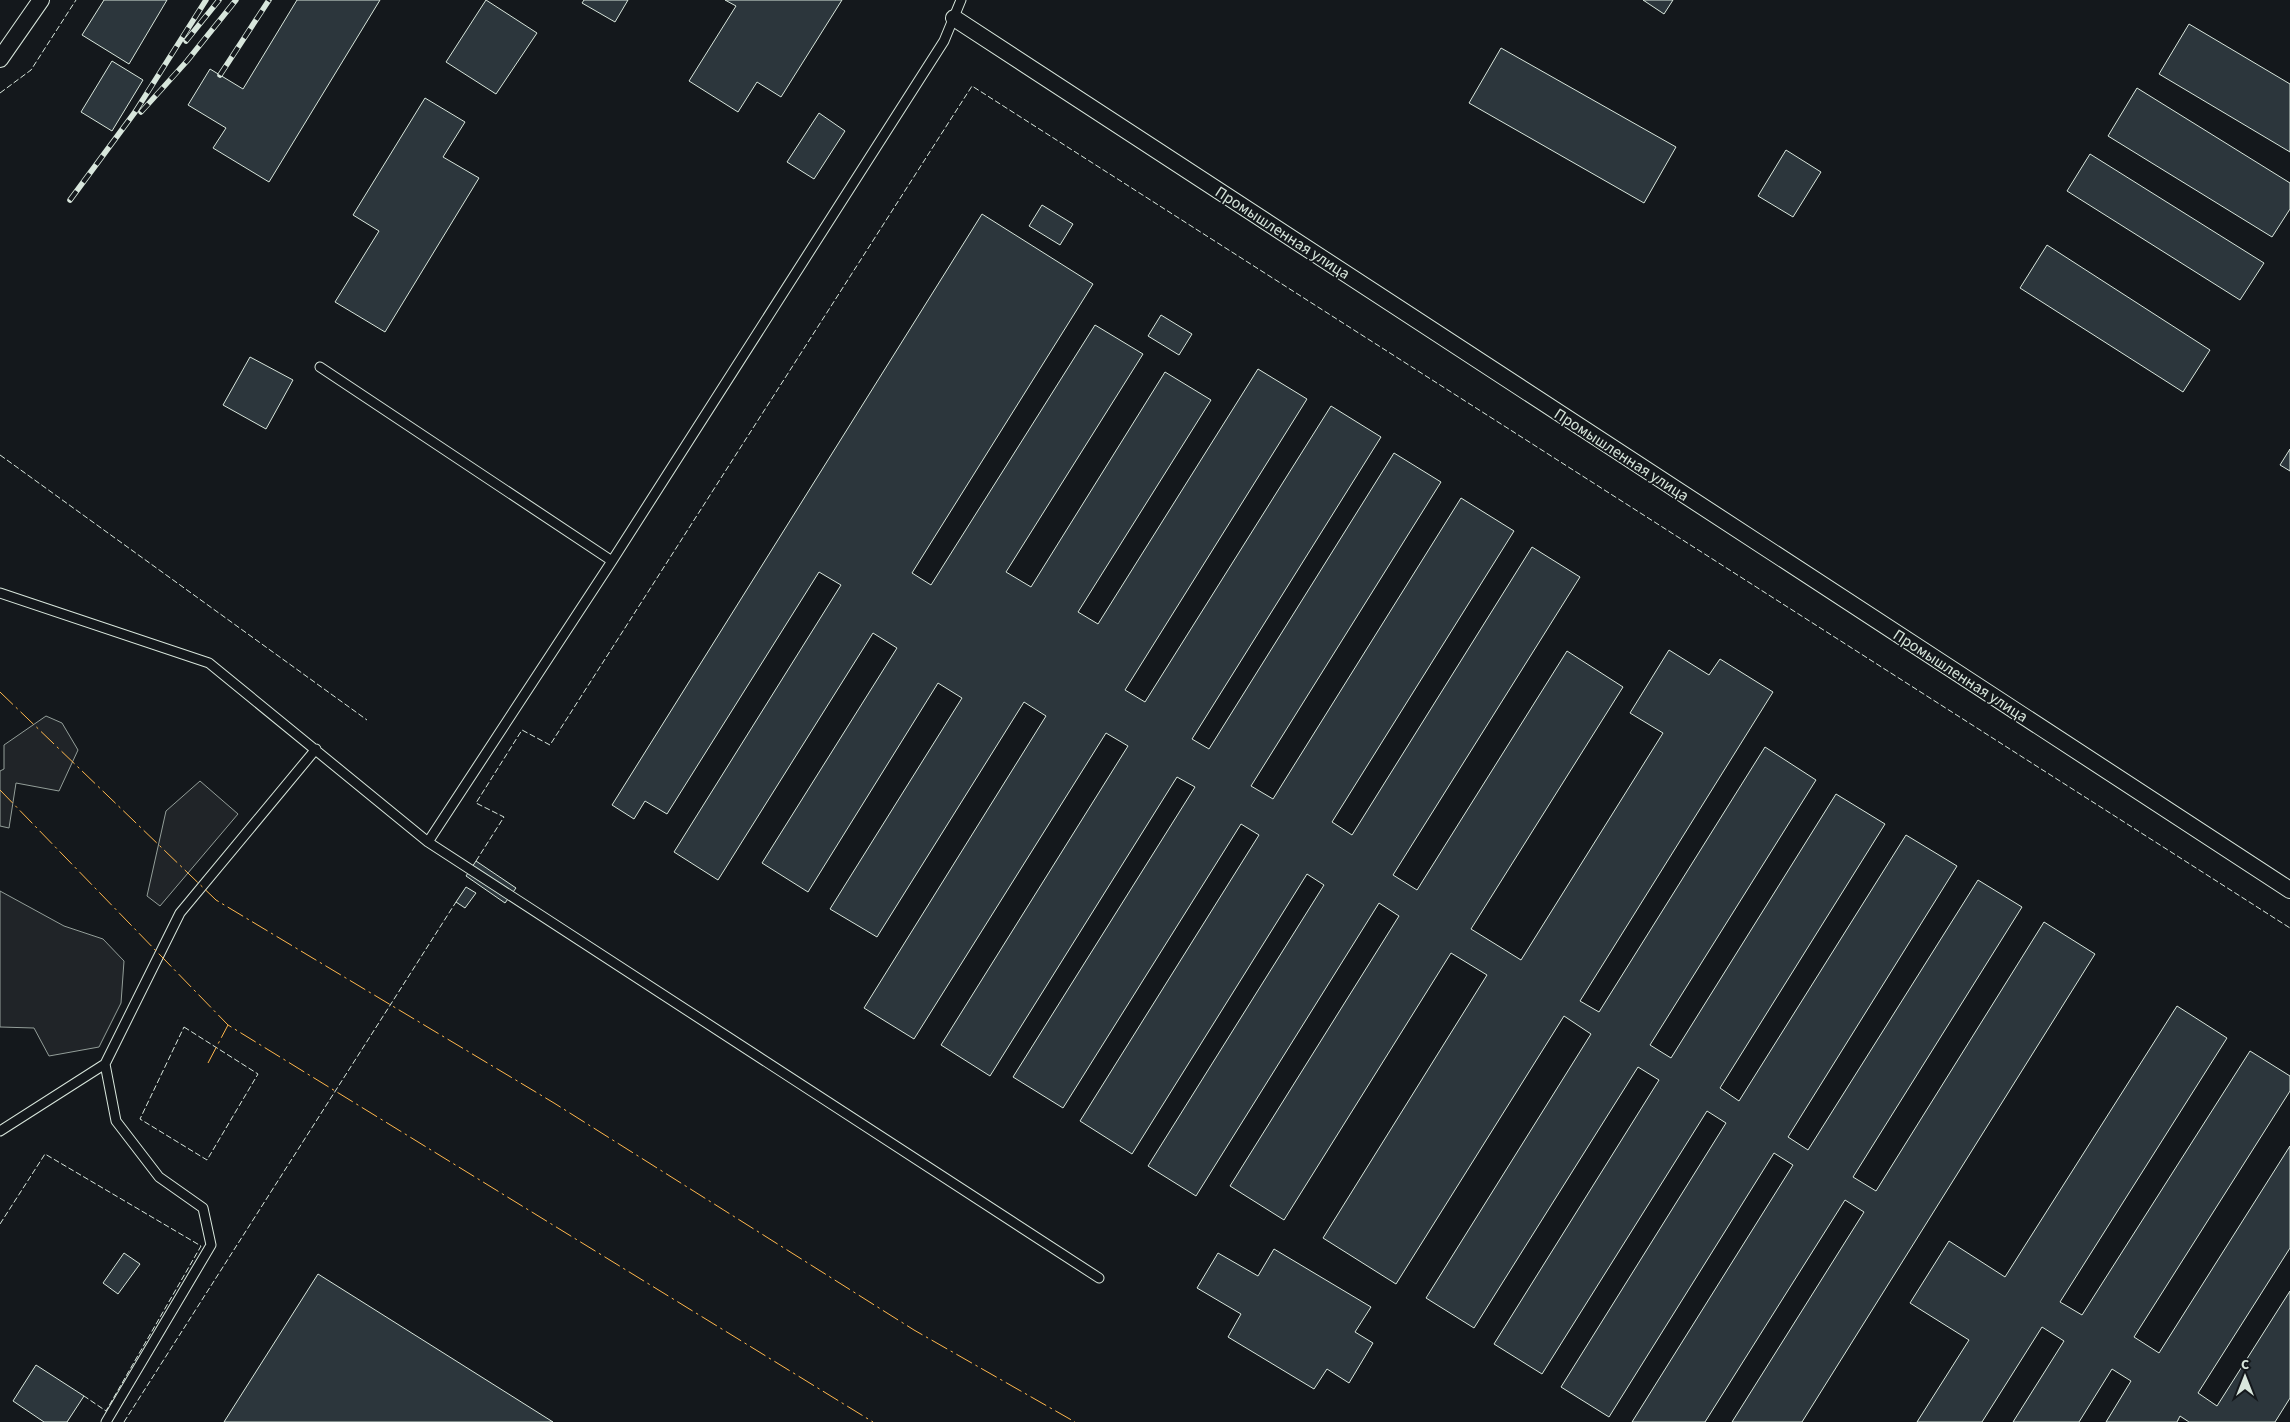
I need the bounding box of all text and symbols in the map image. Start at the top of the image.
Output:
street label: Промышленная улица [1211,181,1354,285]
street label: Промышленная улица [1550,403,1693,507]
street label: Промышленная улица [1889,624,2032,728]
north arrow [2220,1352,2270,1402]
text: С [2241,1355,2249,1375]

